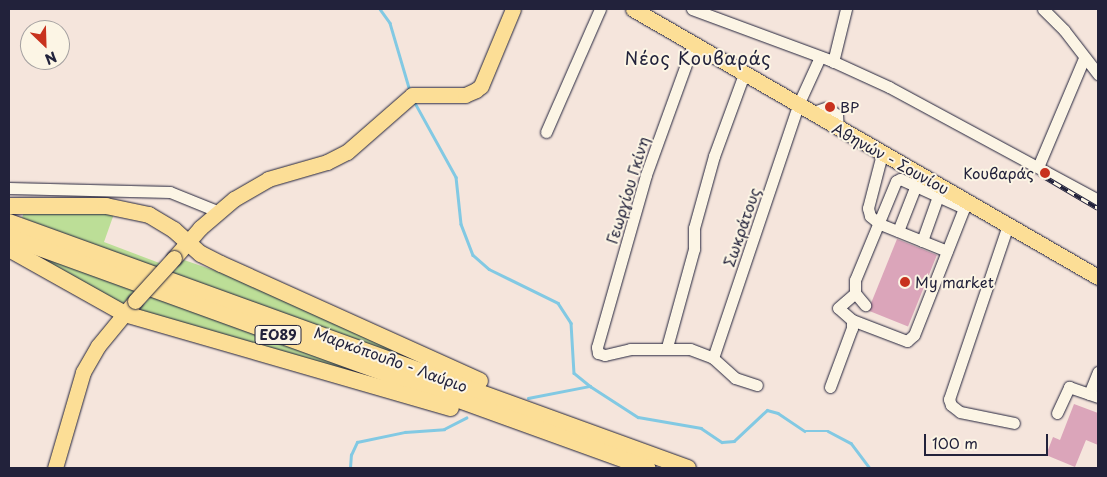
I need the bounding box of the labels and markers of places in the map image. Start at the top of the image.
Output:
place label: BP [840,98,859,116]
marker: BP [824,101,836,113]
place label: Κουβαράς [963,164,1034,182]
marker: Κουβαράς [1038,166,1052,180]
place label: My market [915,273,995,291]
marker: My market [899,276,911,288]

